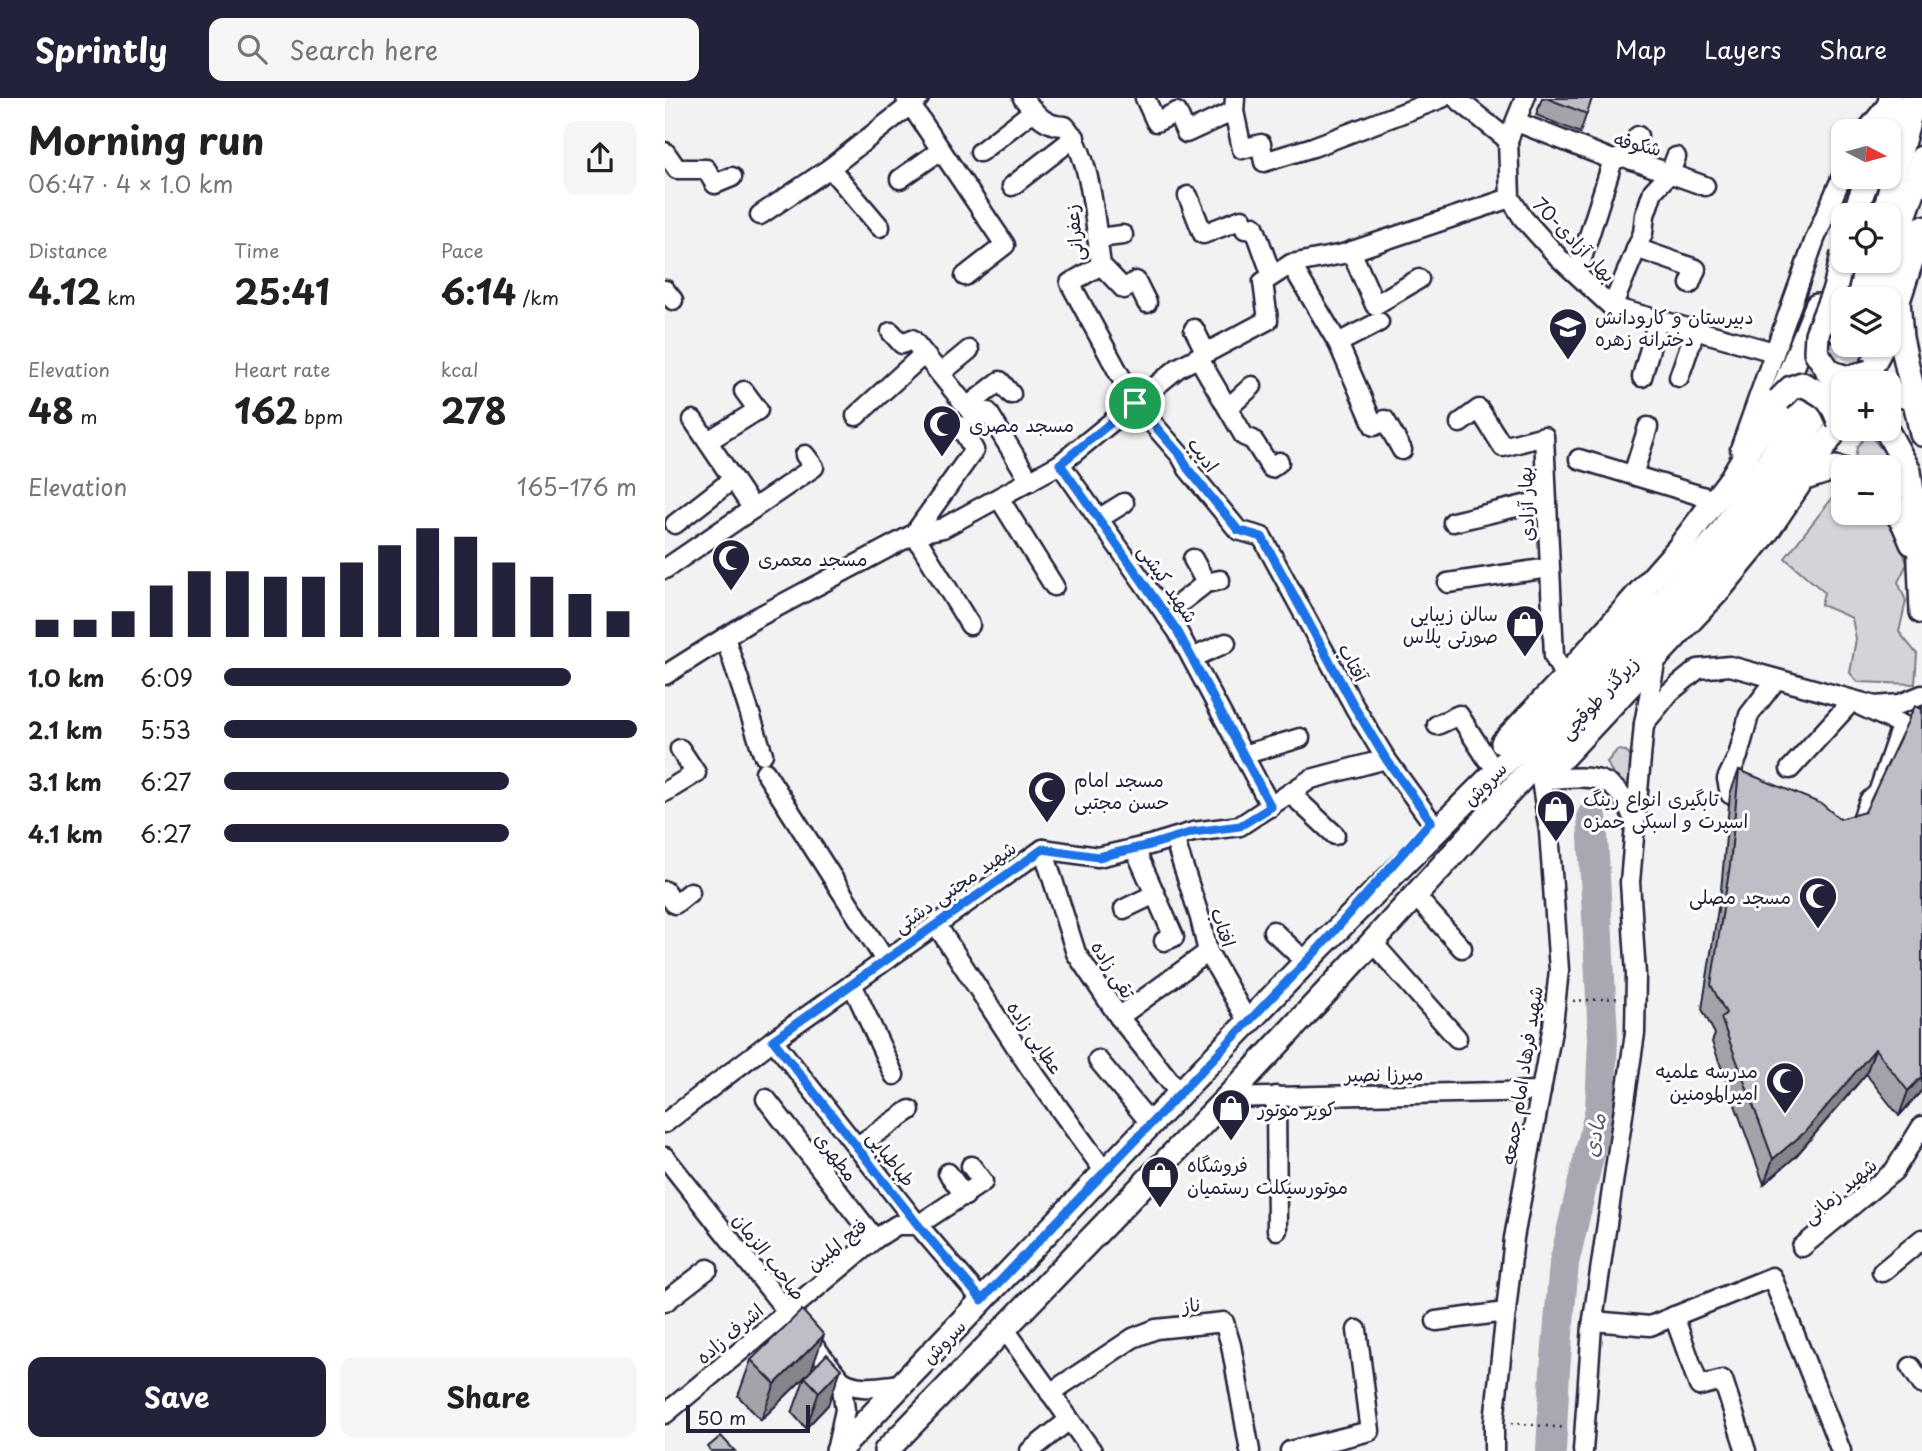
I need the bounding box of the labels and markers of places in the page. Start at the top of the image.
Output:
place label: دبیرستان و کارودانش دخترانه زهره [1595,302,1754,352]
school or university icon: دبیرستان و کارودانش دخترانه زهره [1547,306,1589,361]
pin [1105,373,1165,433]
mosque icon: مسجد مصری [921,403,963,458]
place label: مسجد مصری [969,410,1074,438]
mosque icon: مسجد معمری [710,537,752,592]
place label: مسجد معمری [758,544,867,572]
place label: سالن زیبایی صورتی پلاس [1403,599,1498,649]
shop icon: سالن زیبایی صورتی پلاس [1504,603,1546,658]
place label: مسجد امام حسن مجتبی [1074,765,1170,815]
mosque icon: مسجد امام حسن مجتبی [1026,769,1068,824]
place label: تابگیری انواع رینگ اسپرت و اسبکی حمزه [1583,784,1748,834]
shop icon: تابگیری انواع رینگ اسپرت و اسبکی حمزه [1535,788,1577,843]
mosque icon: مسجد مصلی [1797,875,1839,930]
place label: مسجد مصلی [1689,882,1791,910]
place label: مدرسه علمیه امیرالمومنین [1656,1056,1758,1106]
mosque icon: مدرسه علمیه امیرالمومنین [1764,1060,1806,1115]
shop icon: کویر موتور [1210,1087,1252,1142]
place label: کویر موتور [1256,1094,1336,1122]
place label: فروشگاه موتورسیکلت رستمیان [1187,1150,1348,1200]
shop icon: فروشگاه موتورسیکلت رستمیان [1139,1154,1181,1209]

